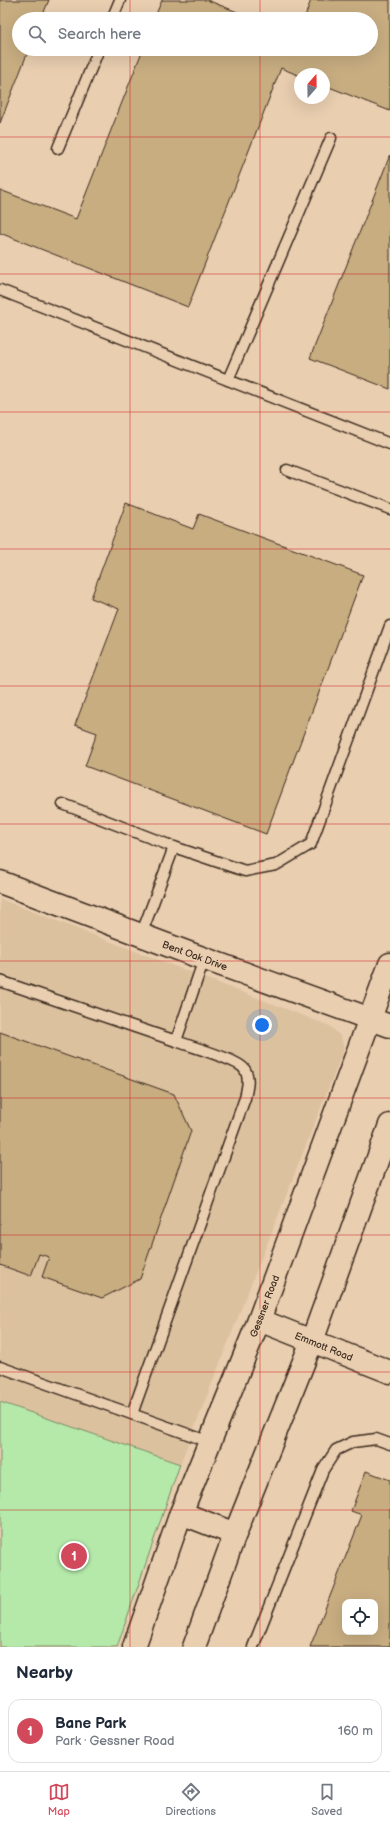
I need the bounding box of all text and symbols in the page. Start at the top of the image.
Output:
search box [12,12,378,56]
icon: search [26,23,48,45]
text: Search here [58,25,141,44]
north arrow [294,68,330,104]
street label: Bent Oak Drive [160,939,229,973]
your location [252,1015,272,1035]
street label: Gessner Road [248,1273,282,1339]
street label: Emmott Road [293,1330,355,1364]
pin: 1 [61,1541,87,1571]
map controls [342,1599,378,1635]
button: locate [342,1599,378,1635]
text: Nearby [16,1663,73,1683]
text: Bane Park [55,1714,126,1733]
text: 1 [27,1723,33,1739]
text: 160 m [338,1723,373,1739]
text: Park · Gessner Road [55,1733,175,1749]
tab: Map [48,1781,70,1818]
tab: Directions [165,1781,216,1818]
tab: Saved [311,1781,342,1818]

